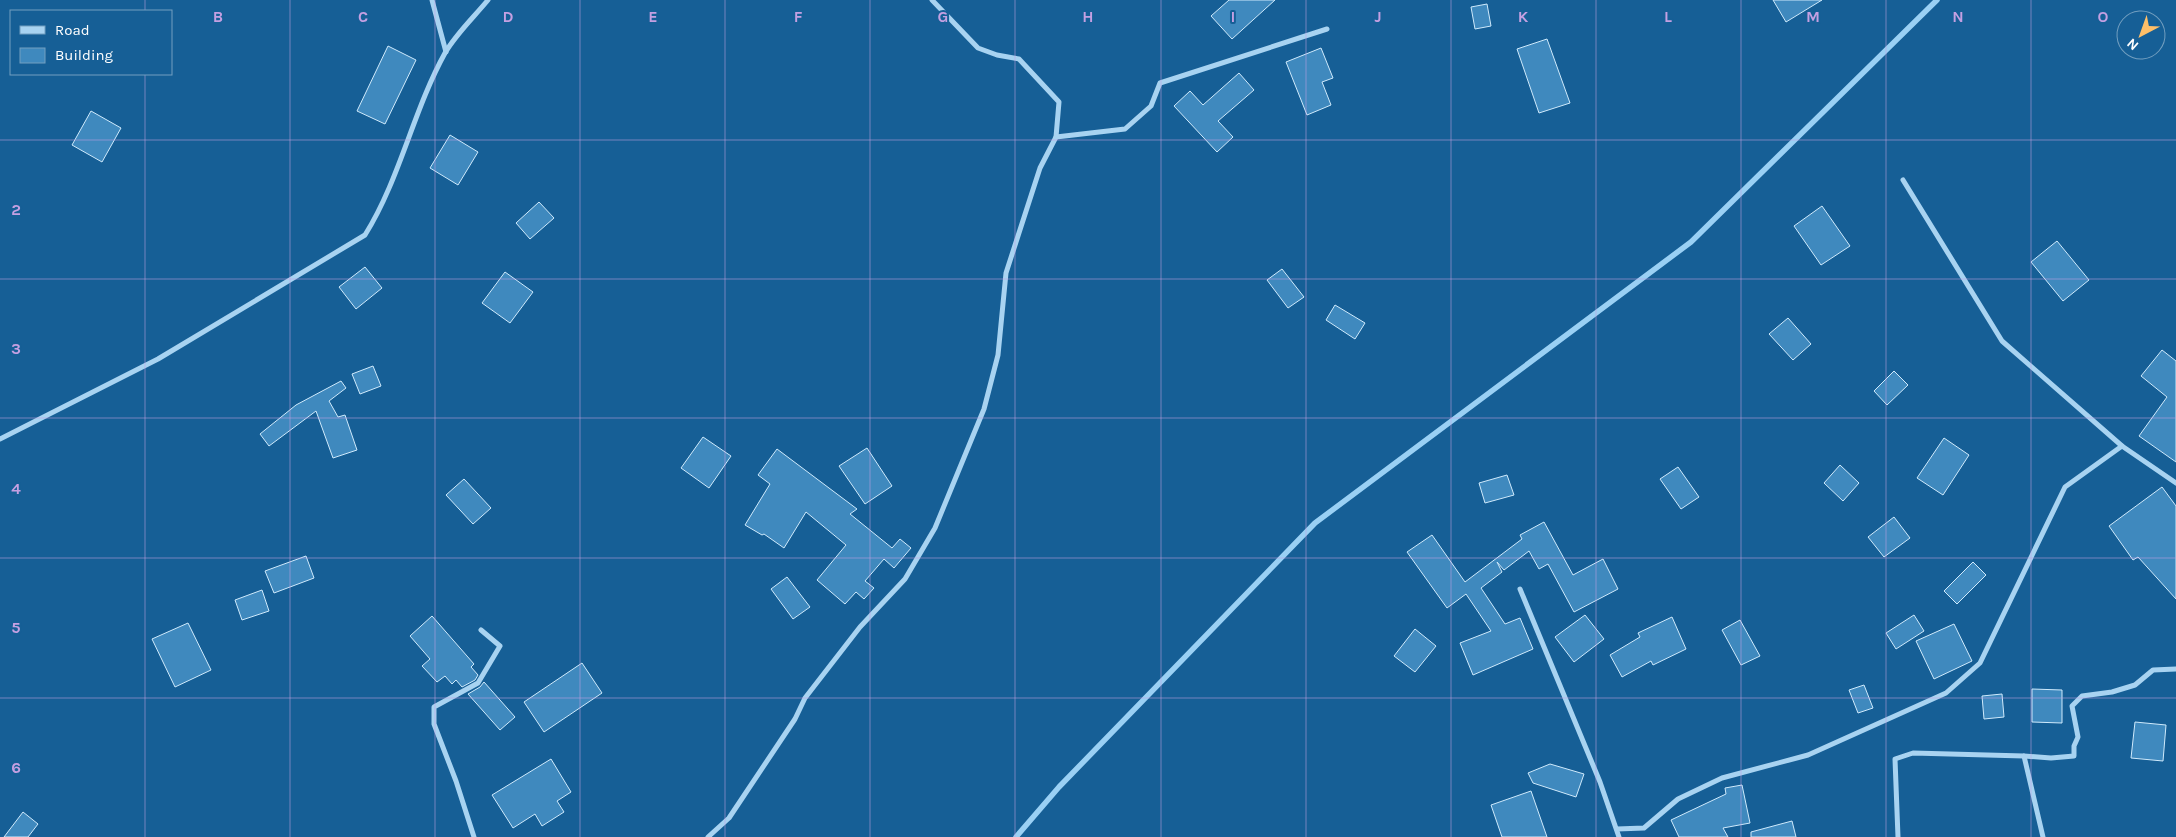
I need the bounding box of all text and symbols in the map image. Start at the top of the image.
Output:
text: B [213,7,223,26]
text: C [358,7,368,26]
text: D [503,7,514,26]
text: E [648,7,658,26]
text: F [794,7,803,26]
text: G [938,7,948,26]
text: H [1082,7,1094,26]
text: I [1231,7,1235,26]
text: J [1374,7,1382,26]
text: K [1518,7,1529,26]
text: L [1664,7,1672,26]
text: M [1806,7,1820,26]
text: N [1952,7,1964,26]
text: O [2098,7,2109,26]
legend [10,10,172,75]
north arrow [2116,10,2166,60]
text: Road [55,21,90,39]
text: N [2123,35,2142,54]
text: Building [55,46,113,64]
text: 2 [11,200,21,219]
text: 3 [11,339,21,358]
text: 4 [11,479,21,498]
text: 5 [11,618,21,637]
text: 6 [11,758,21,777]

